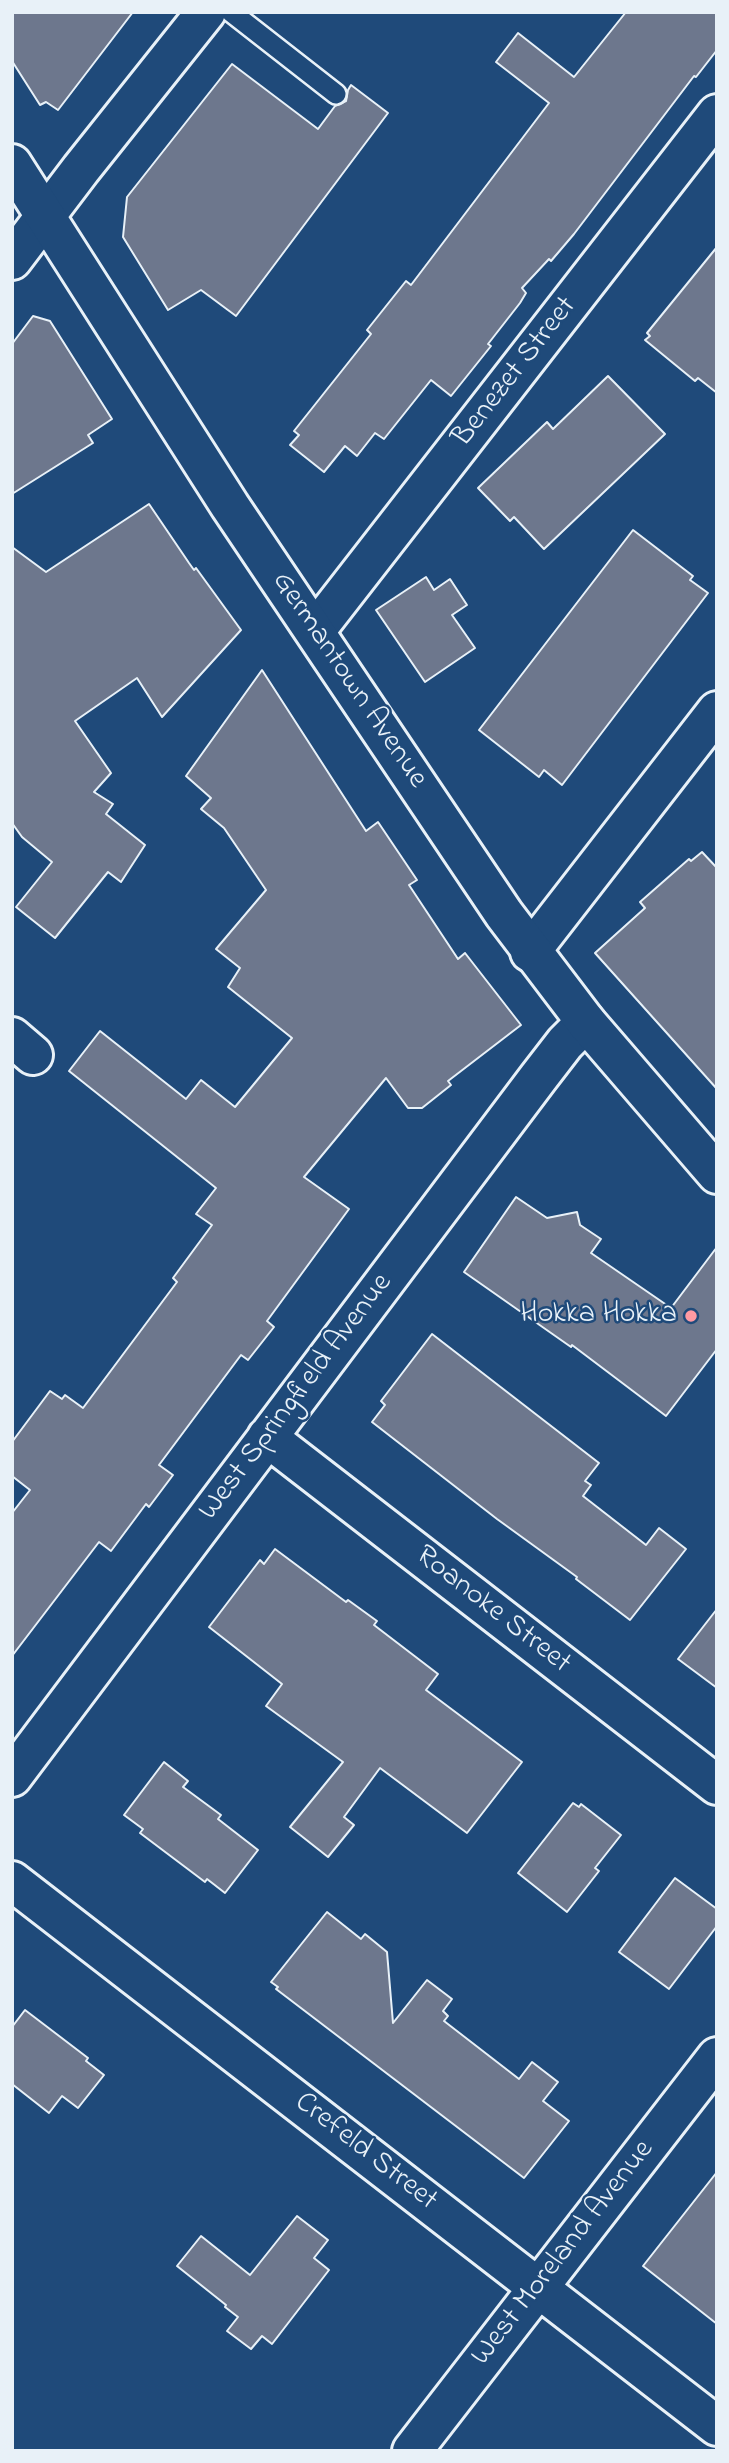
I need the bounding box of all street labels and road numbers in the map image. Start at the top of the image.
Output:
street label: Benezet Street [446,291,586,455]
street label: Germantown Avenue [262,566,434,796]
street label: West Springfield Avenue [192,1267,402,1529]
street label: Roanoke Street [407,1539,577,1683]
street label: Crefeld Street [286,2086,444,2220]
street label: West Moreland Avenue [465,2134,663,2374]

